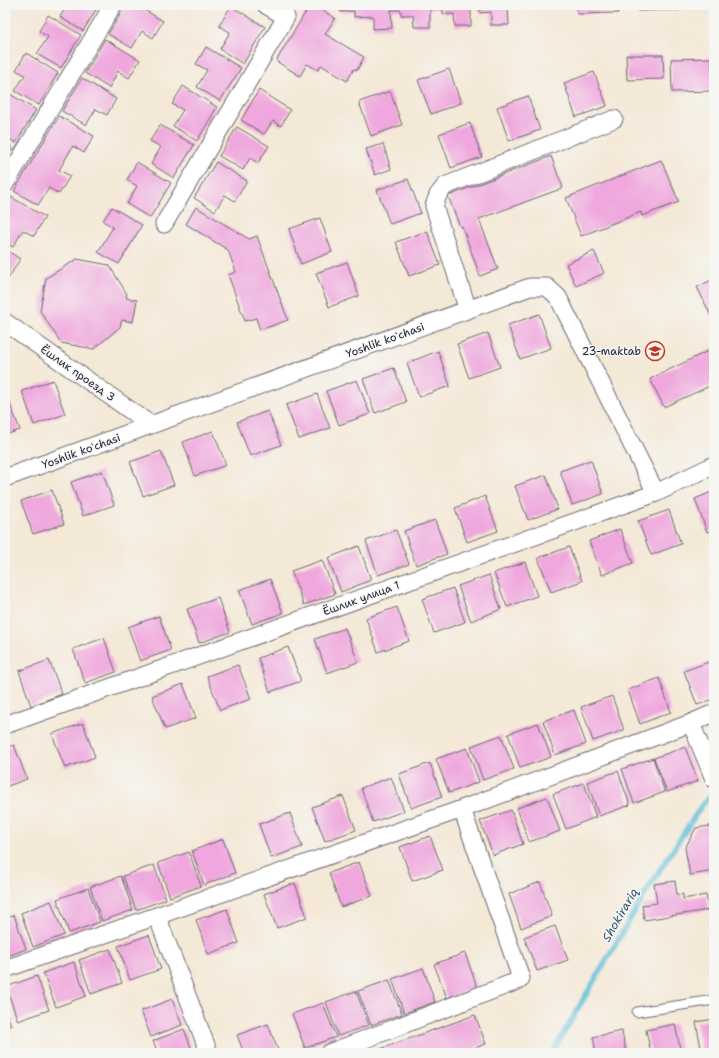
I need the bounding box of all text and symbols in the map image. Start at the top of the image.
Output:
street label: Yoshlik koʻchasi [344,319,426,362]
school or university icon: 23-maktab [644,340,666,362]
street label: Ёшлик проезд 3 [37,342,118,405]
place label: 23-maktab [582,344,641,359]
street label: Yoshlik koʻchasi [40,430,122,473]
street label: Ёшлик улица 1 [321,578,402,619]
water label: Shokirariq [598,885,642,945]

